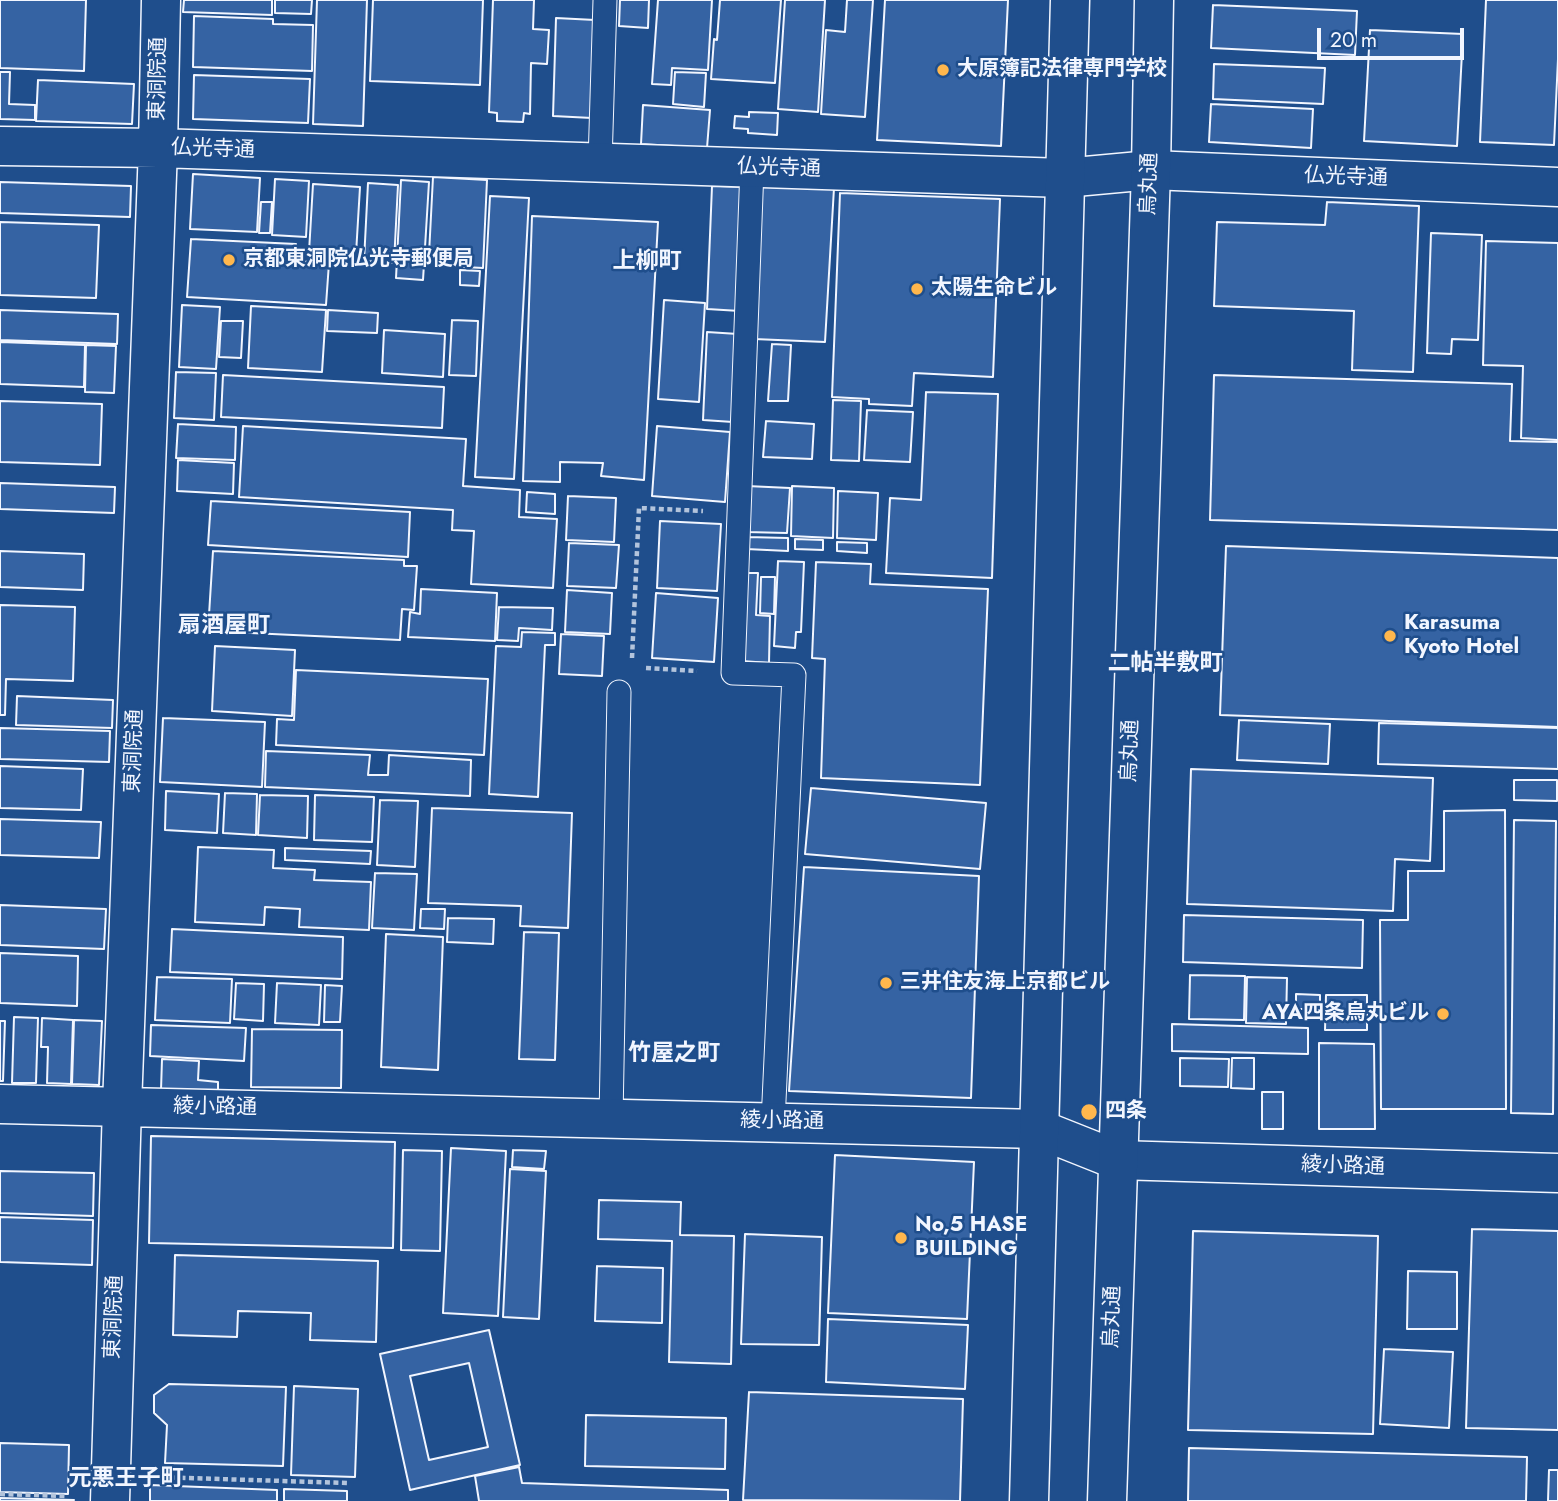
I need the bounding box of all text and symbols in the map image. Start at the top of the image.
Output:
scale bar [1320,14,1467,58]
text: 20 m [1330,25,1377,55]
street label: 東洞院通 [146,37,172,121]
place label: 大原簿記法律専門学校 [957,57,1167,83]
marker: 大原簿記法律専門学校 [935,62,951,78]
street label: 仏光寺通 [171,136,255,164]
street label: 烏丸通 [1136,152,1164,216]
street label: 仏光寺通 [737,155,821,183]
street label: 仏光寺通 [1304,164,1388,192]
place label: 京都東洞院仏光寺郵便局 [243,247,474,273]
district label: 上柳町 [613,248,681,276]
marker: 京都東洞院仏光寺郵便局 [221,252,237,268]
place label: 太陽生命ビル [931,276,1057,302]
marker: 太陽生命ビル [909,281,925,297]
place label: Karasuma Kyoto Hotel [1404,611,1519,661]
district label: 扇酒屋町 [178,612,270,640]
marker: Karasuma Kyoto Hotel [1382,628,1398,644]
district label: 二帖半敷町 [1108,650,1222,678]
street label: 東洞院通 [121,709,149,793]
street label: 烏丸通 [1117,719,1145,783]
place label: 三井住友海上京都ビル [900,970,1110,996]
marker: 三井住友海上京都ビル [878,975,894,991]
place label: AYA四条烏丸ビル [1262,1001,1429,1027]
marker: AYA四条烏丸ビル [1435,1006,1451,1022]
district label: 竹屋之町 [628,1040,720,1068]
street label: 綾小路通 [173,1095,257,1121]
place label: 四条 [1105,1099,1147,1125]
marker: 四条 [1079,1102,1099,1122]
street label: 綾小路通 [740,1109,824,1135]
street label: 綾小路通 [1301,1153,1385,1181]
place label: No,5 HASE BUILDING [915,1213,1027,1263]
marker: No,5 HASE BUILDING [893,1230,909,1246]
street label: 東洞院通 [101,1275,129,1359]
street label: 烏丸通 [1099,1285,1127,1349]
district label: 元悪王子町 [69,1465,183,1493]

